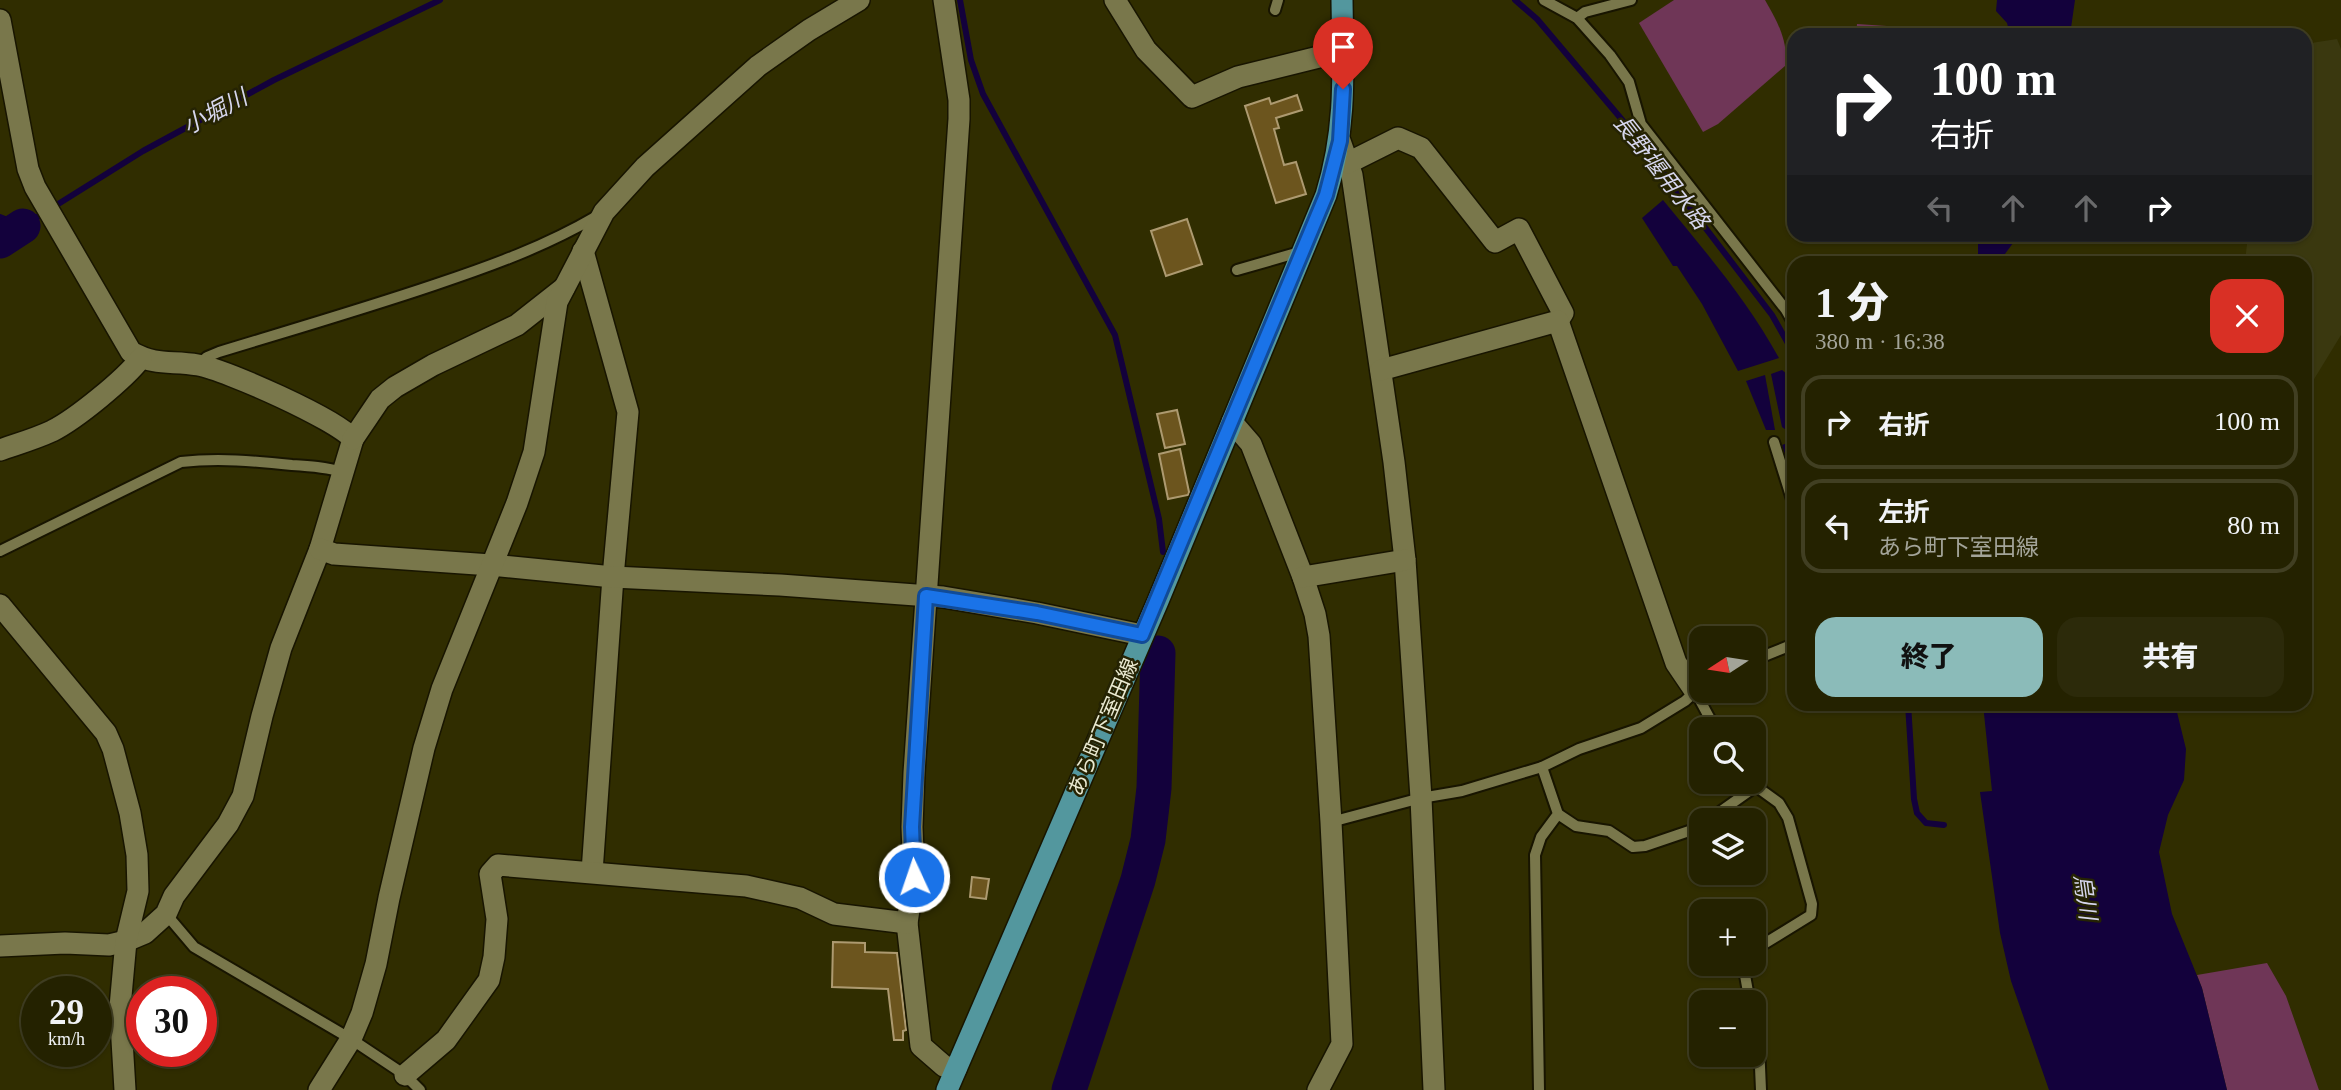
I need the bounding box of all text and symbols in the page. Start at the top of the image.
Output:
pin [1313,17,1373,89]
icon: arrive [1324,28,1362,66]
text: 100 m [1930,51,2057,106]
icon: right [1815,56,1906,147]
water label: 小堀川 [179,83,254,139]
water label: 長野堰用水路 [1609,110,1715,236]
text: 右折 [1930,117,1994,153]
icon: left [1921,189,1959,227]
icon: ahead [1994,189,2032,227]
icon: ahead [2067,189,2105,227]
icon: right [2140,189,2178,227]
button: close [2210,279,2284,353]
text: 1 分 [1815,280,1889,326]
text: 380 m · 16:38 [1815,329,1945,354]
icon: right [1819,403,1857,441]
text: 100 m [2214,407,2280,436]
text: 右折 [1878,411,1930,440]
text: 左折 [1878,498,1930,527]
icon: left [1819,507,1857,545]
text: 80 m [2227,511,2280,540]
text: あら町下室田線 [1878,535,2039,560]
button: 終了 [1815,617,2043,697]
button: 共有 [2057,617,2284,697]
north arrow [1689,626,1766,704]
map controls [1689,626,1766,1067]
street label: あら町下室田線 [1063,655,1143,799]
button: search [1689,717,1766,794]
button: layers [1689,808,1766,885]
position arrow [877,840,951,914]
water label: 烏川 [2069,872,2101,924]
button: + [1689,899,1766,976]
speed limit sign: 30 [126,976,217,1067]
button: − [1689,990,1766,1067]
text: 29 [49,993,84,1032]
text: km/h [48,1029,85,1049]

